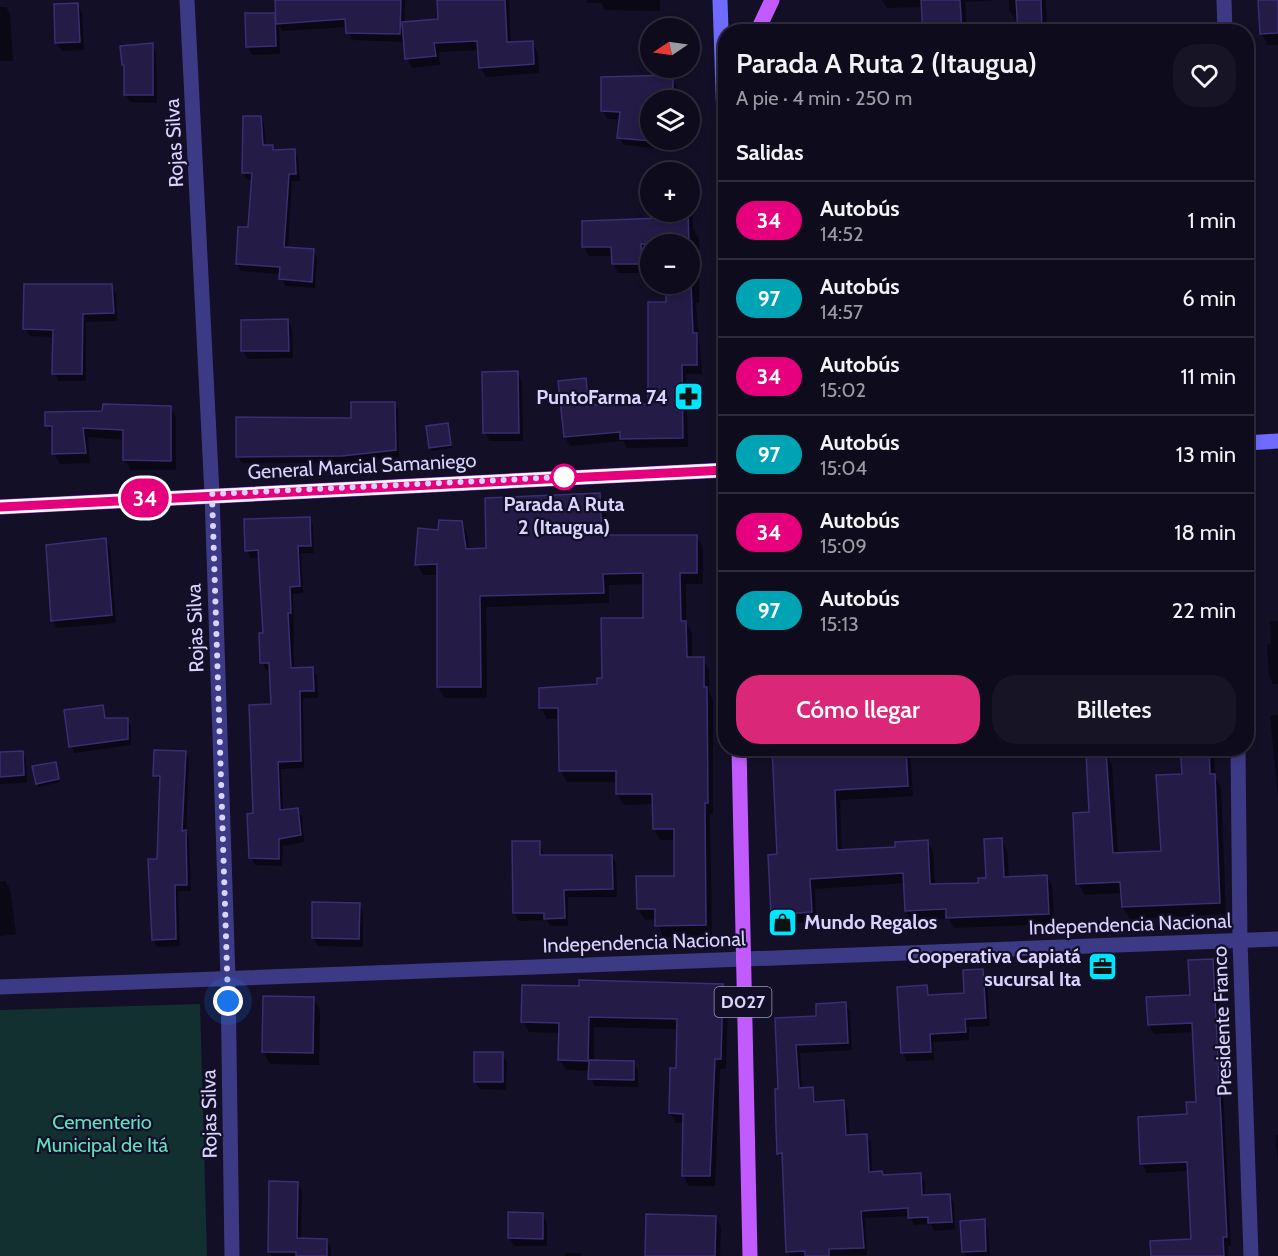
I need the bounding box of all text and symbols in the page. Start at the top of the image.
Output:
north arrow [640,18,700,78]
map controls [640,18,700,294]
button: heart [1173,44,1236,107]
text: Parada A Ruta 2 (Itaugua) [736,46,1037,80]
text: A pie · 4 min · 250 m [736,86,912,110]
button: layers [640,90,700,150]
street label: Rojas Silva [160,98,188,188]
text: Salidas [736,139,804,166]
button: + [640,162,700,222]
text: Autobús [820,195,900,222]
text: 1 min [1188,207,1236,234]
text: 34 [757,208,781,233]
text: 14:52 [820,222,864,246]
button: − [640,234,700,294]
text: Autobús [820,273,900,300]
text: 6 min [1182,285,1236,312]
text: 97 [758,286,780,311]
text: 14:57 [820,300,863,324]
text: Autobús [820,351,900,378]
text: 11 min [1180,363,1236,390]
text: 34 [757,364,781,389]
text: 15:02 [820,378,866,402]
pharmacy icon: PuntoFarma 74 [673,381,705,413]
place label: PuntoFarma 74 [536,385,668,409]
text: Autobús [820,429,900,456]
text: 13 min [1176,441,1236,468]
text: 97 [758,442,780,467]
street label: General Marcial Samaniego [247,448,477,484]
text: 15:04 [820,456,867,480]
marker: Parada A Ruta 2 (Itaugua) [551,464,577,490]
line badge: 34 [118,478,172,518]
text: 34 [133,486,157,511]
place label: Parada A Ruta 2 (Itaugua) [503,492,625,539]
text: Autobús [820,507,900,534]
text: 18 min [1174,519,1236,546]
text: 34 [757,520,781,545]
text: 15:09 [820,534,867,558]
street label: Rojas Silva [181,583,209,673]
text: Autobús [820,585,900,612]
text: 22 min [1172,597,1236,624]
text: 97 [758,598,780,623]
text: 15:13 [820,612,859,636]
button: Cómo llegar [736,675,980,744]
button: Billetes [992,675,1236,744]
shop icon: Mundo Regalos [767,906,799,938]
street label: Independencia Nacional [1028,908,1232,940]
place label: Mundo Regalos [804,910,937,934]
street label: Independencia Nacional [542,926,746,958]
place label: Cooperativa Capiatá sucursal Ita [907,944,1081,991]
street label: Presidente Franco [1207,945,1237,1097]
office icon: Cooperativa Capiatá sucursal Ita [1086,951,1118,983]
your location [213,986,243,1016]
road number: D027 [714,987,771,1017]
street label: Rojas Silva [196,1069,222,1159]
park label: Cementerio Municipal de Itá [36,1110,169,1157]

